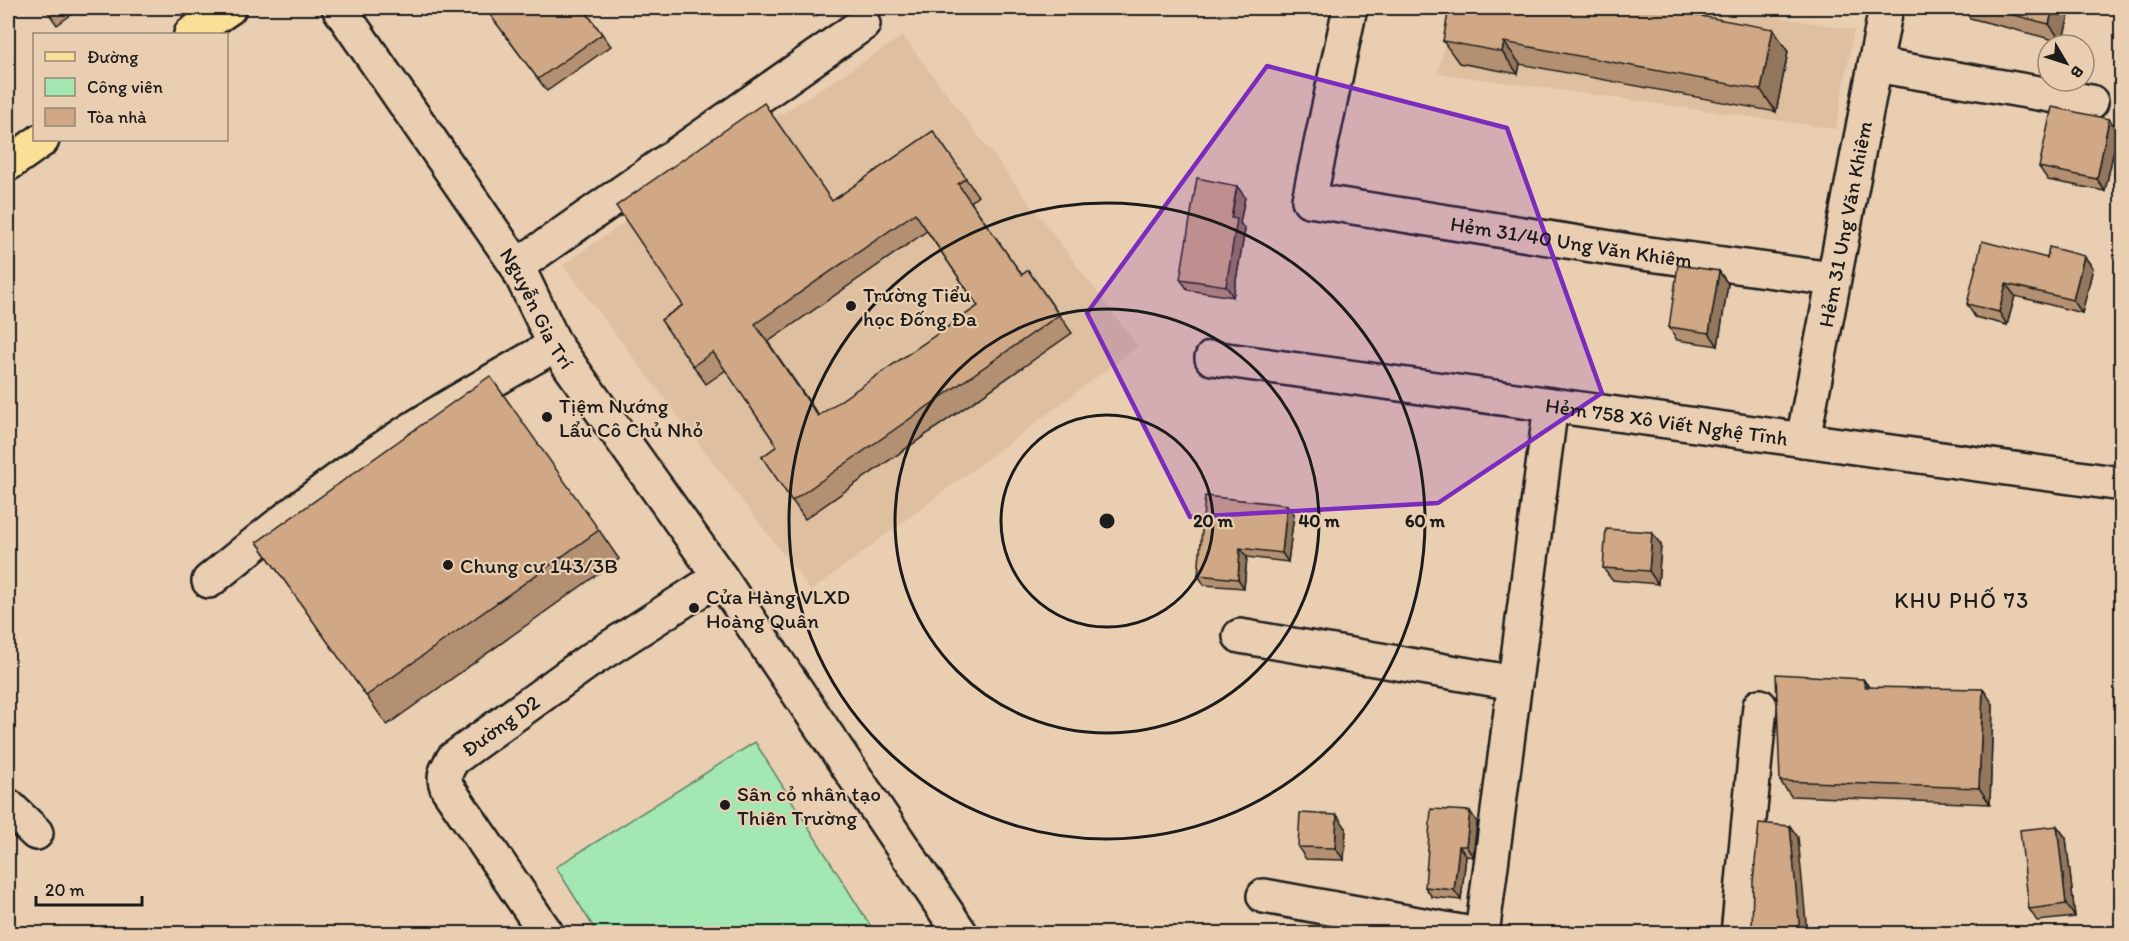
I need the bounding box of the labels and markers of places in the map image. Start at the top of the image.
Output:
place label: Trường Tiểu học Đống Đa [863,282,977,331]
marker: Trường Tiểu học Đống Đa [844,299,858,313]
place label: Tịệm Nướng Lẩu Cô Chủ Nhỏ [559,393,703,442]
marker: Tịệm Nướng Lẩu Cô Chủ Nhỏ [540,410,554,424]
centre of rings [1097,511,1117,531]
place label: Chung cư 143/3B [460,553,618,578]
marker: Chung cư 143/3B [441,558,455,572]
place label: Cửa Hàng VLXD Hoàng Quân [706,584,850,633]
marker: Cửa Hàng VLXD Hoàng Quân [687,601,701,615]
place label: Sân cỏ nhân tạo Thiên Trường [737,781,881,830]
marker: Sân cỏ nhân tạo Thiên Trường [718,798,732,812]

